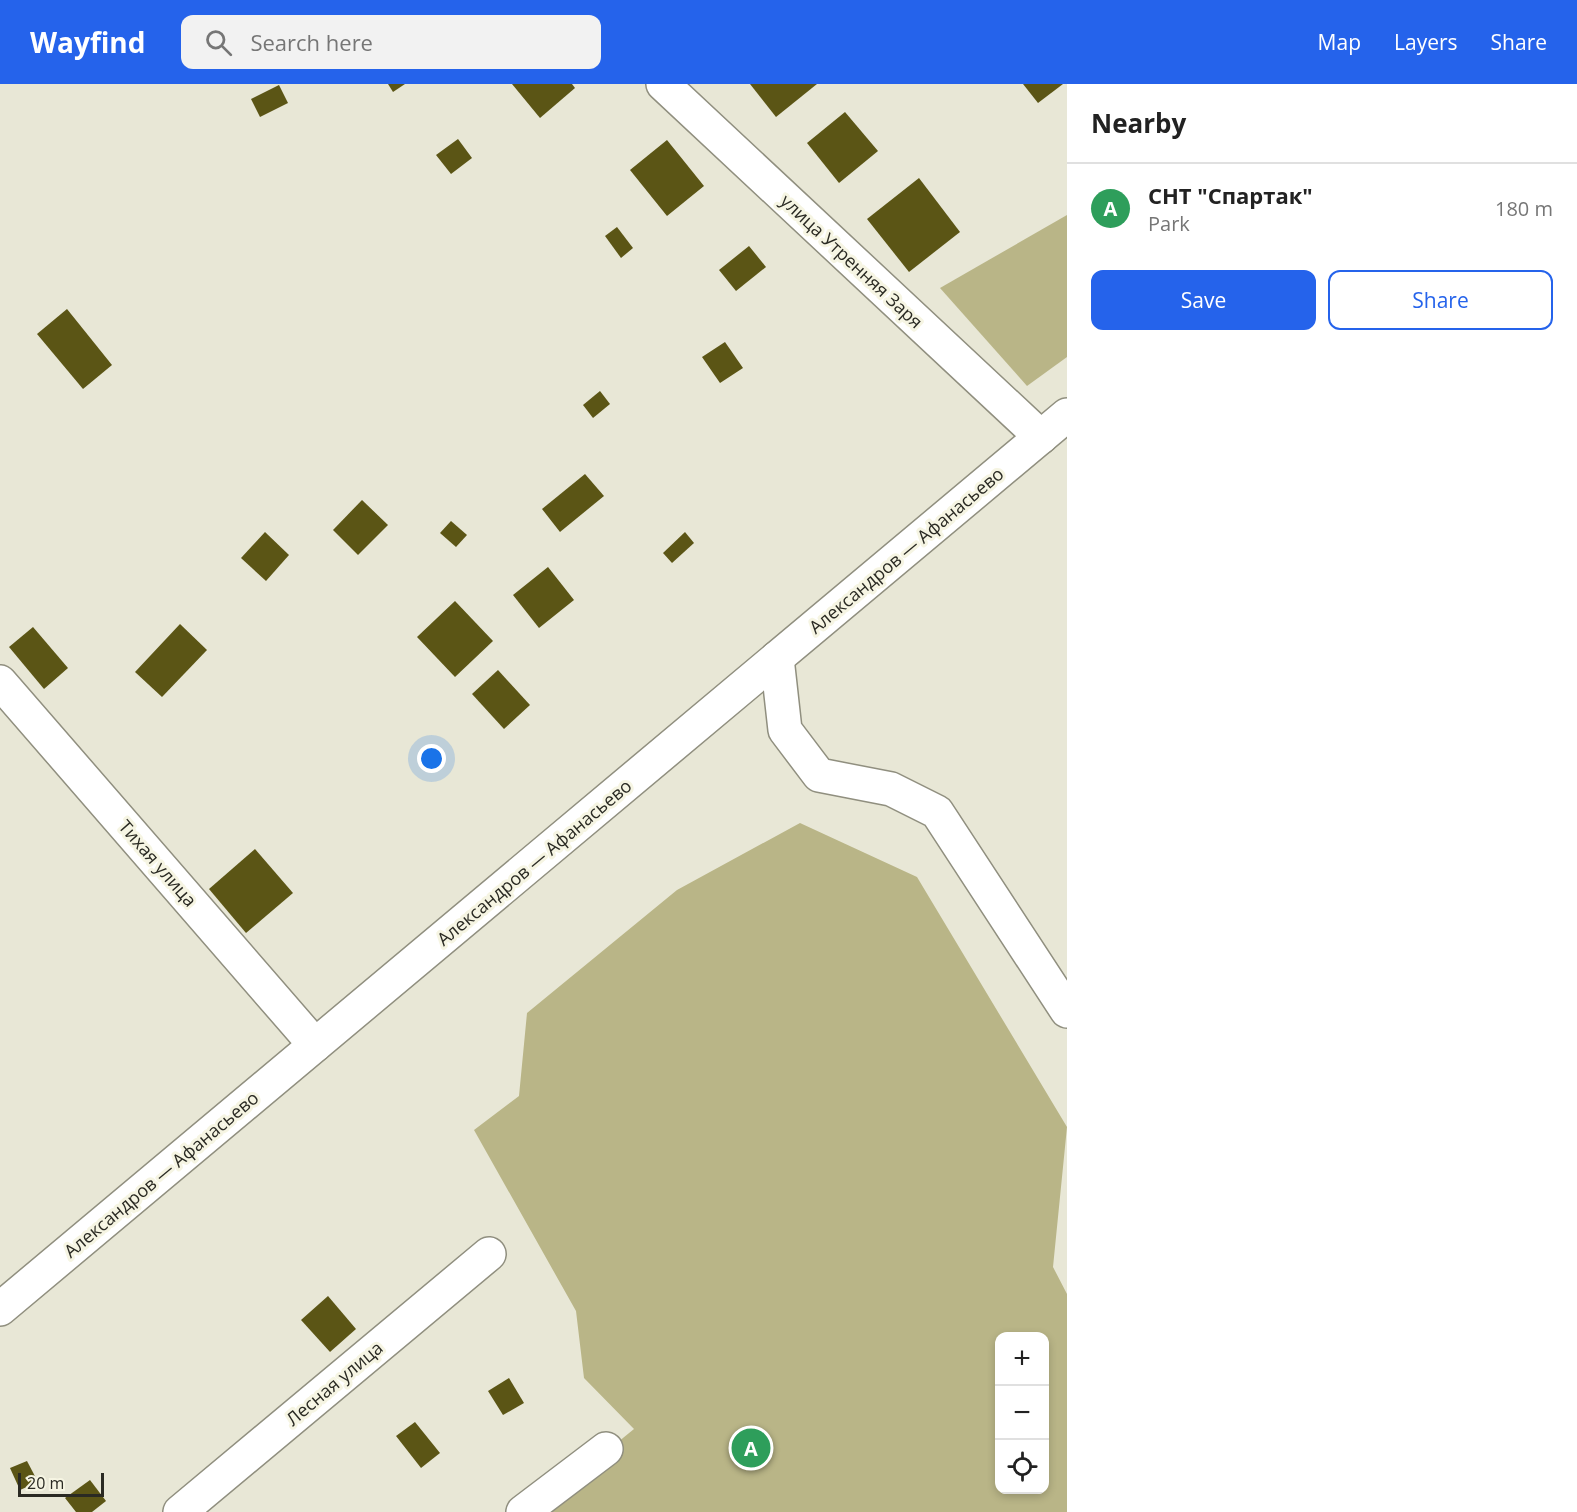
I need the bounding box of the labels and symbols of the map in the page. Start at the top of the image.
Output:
street label: улица Утренняя Заря [776,189,928,333]
street label: Александров — Афанасьево [804,461,1008,639]
your location [417,744,446,773]
street label: Александров — Афанасьево [432,773,636,951]
street label: Тихая улица [114,815,202,911]
street label: Александров — Афанасьево [59,1085,263,1263]
street label: Лесная улица [281,1335,387,1431]
pin: A [732,1426,771,1470]
scale bar [18,1470,104,1498]

